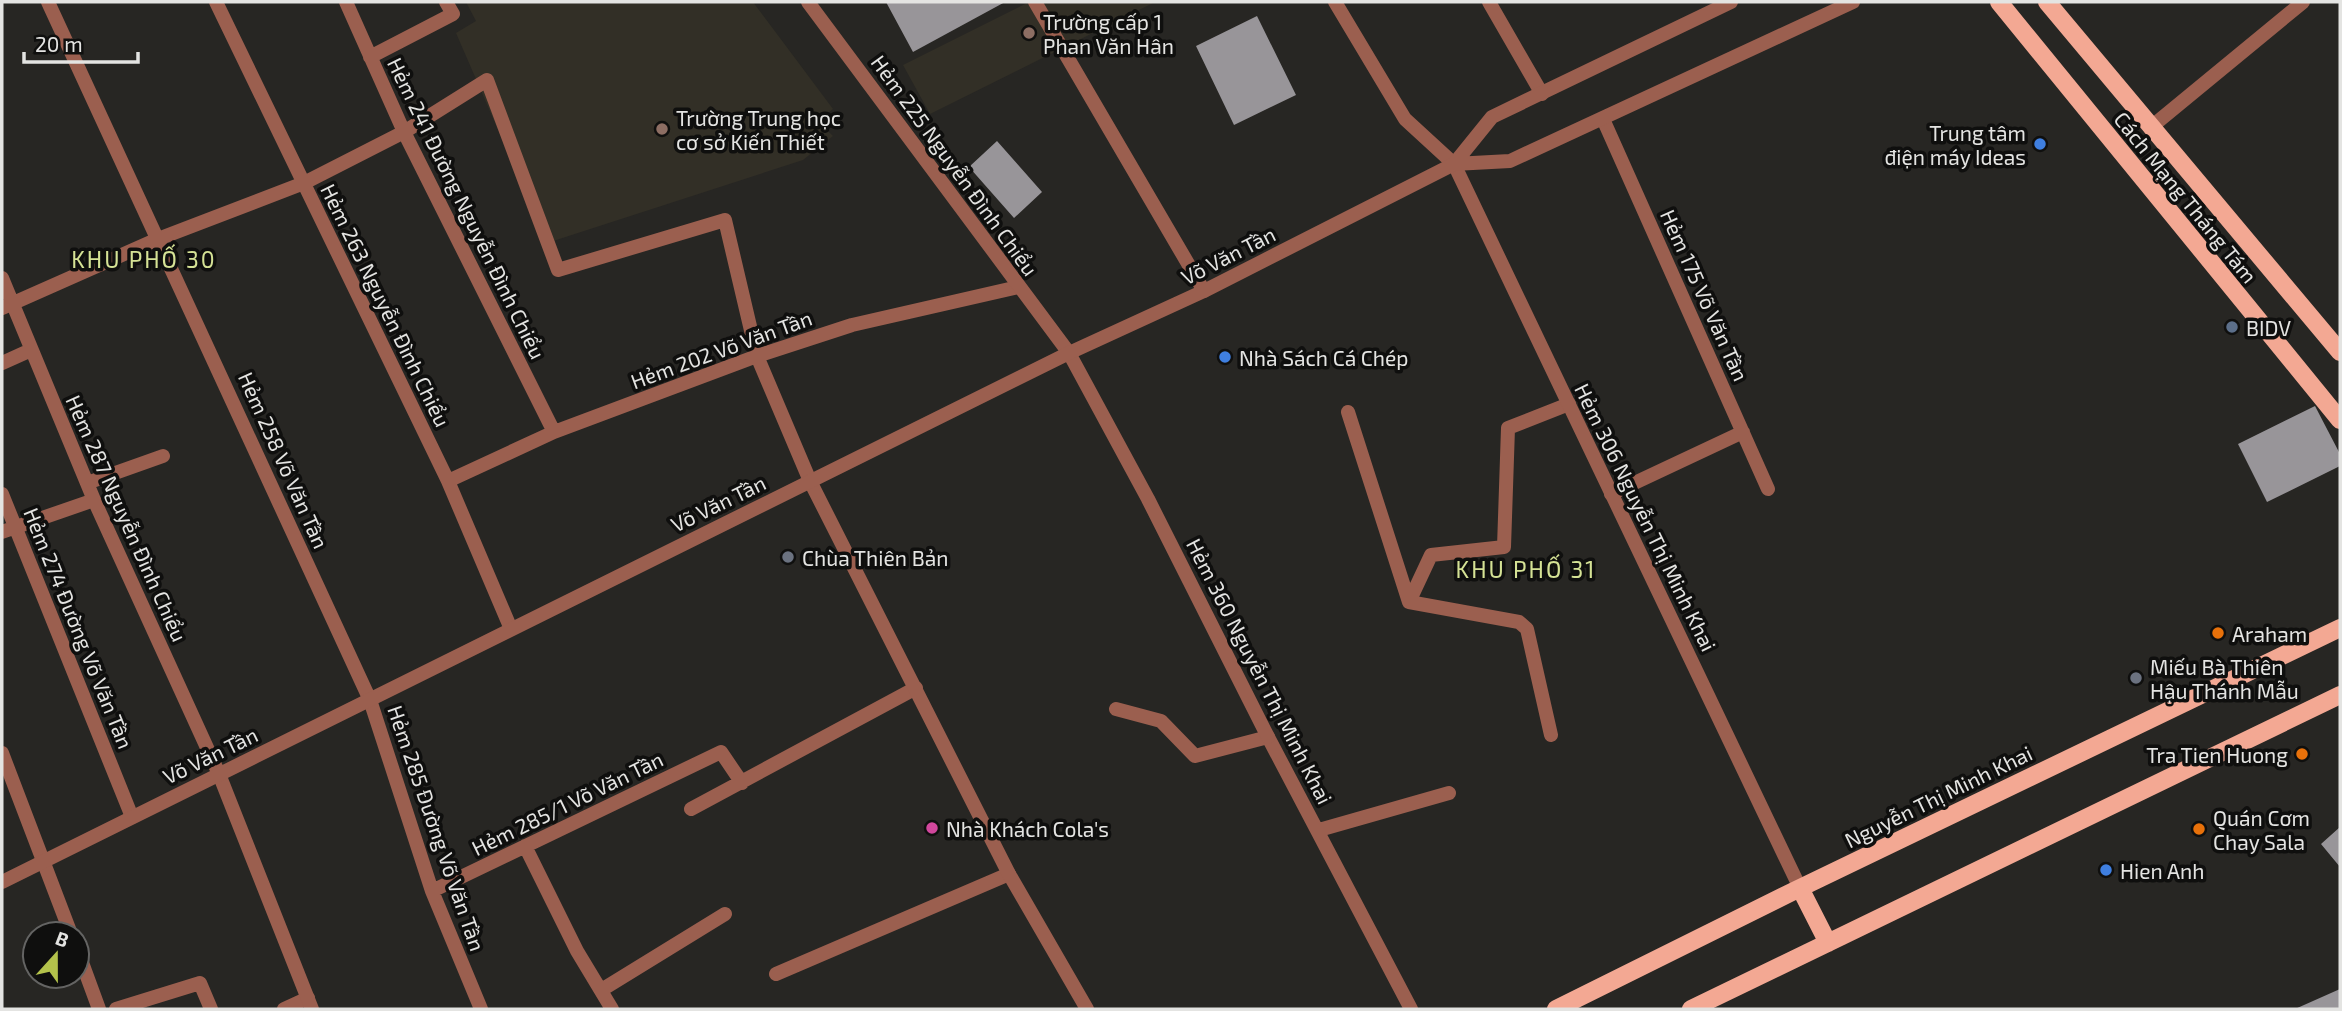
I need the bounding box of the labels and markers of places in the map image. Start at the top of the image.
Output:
place label: Trường cấp 1 Phan Văn Hân [1043,9,1174,58]
marker: Trường cấp 1 Phan Văn Hân [1021,25,1037,41]
place label: Trường Trung học cơ sở Kiến Thiết [676,105,841,154]
place label: Trung tâm điện máy Ideas [1884,120,2026,169]
marker: Trường Trung học cơ sở Kiến Thiết [654,121,670,137]
marker: Trung tâm điện máy Ideas [2032,136,2048,152]
place label: BIDV [2246,315,2291,340]
marker: BIDV [2224,319,2240,335]
place label: Nhà Sách Cá Chép [1239,345,1409,370]
marker: Nhà Sách Cá Chép [1217,349,1233,365]
place label: Chùa Thiên Bản [802,545,948,570]
marker: Chùa Thiên Bản [780,549,796,565]
place label: Araham [2232,621,2307,646]
marker: Araham [2210,625,2226,641]
place label: Miếu Bà Thiên Hậu Thánh Mẫu [2150,654,2299,703]
marker: Miếu Bà Thiên Hậu Thánh Mẫu [2128,670,2144,686]
place label: Tra Tien Huong [2146,742,2288,767]
marker: Tra Tien Huong [2294,746,2310,762]
place label: Quán Cơm Chay Sala [2213,805,2310,854]
place label: Nhà Khách Cola's [946,816,1109,841]
marker: Nhà Khách Cola's [924,820,940,836]
marker: Quán Cơm Chay Sala [2191,821,2207,837]
place label: Hien Anh [2120,858,2204,883]
marker: Hien Anh [2098,862,2114,878]

